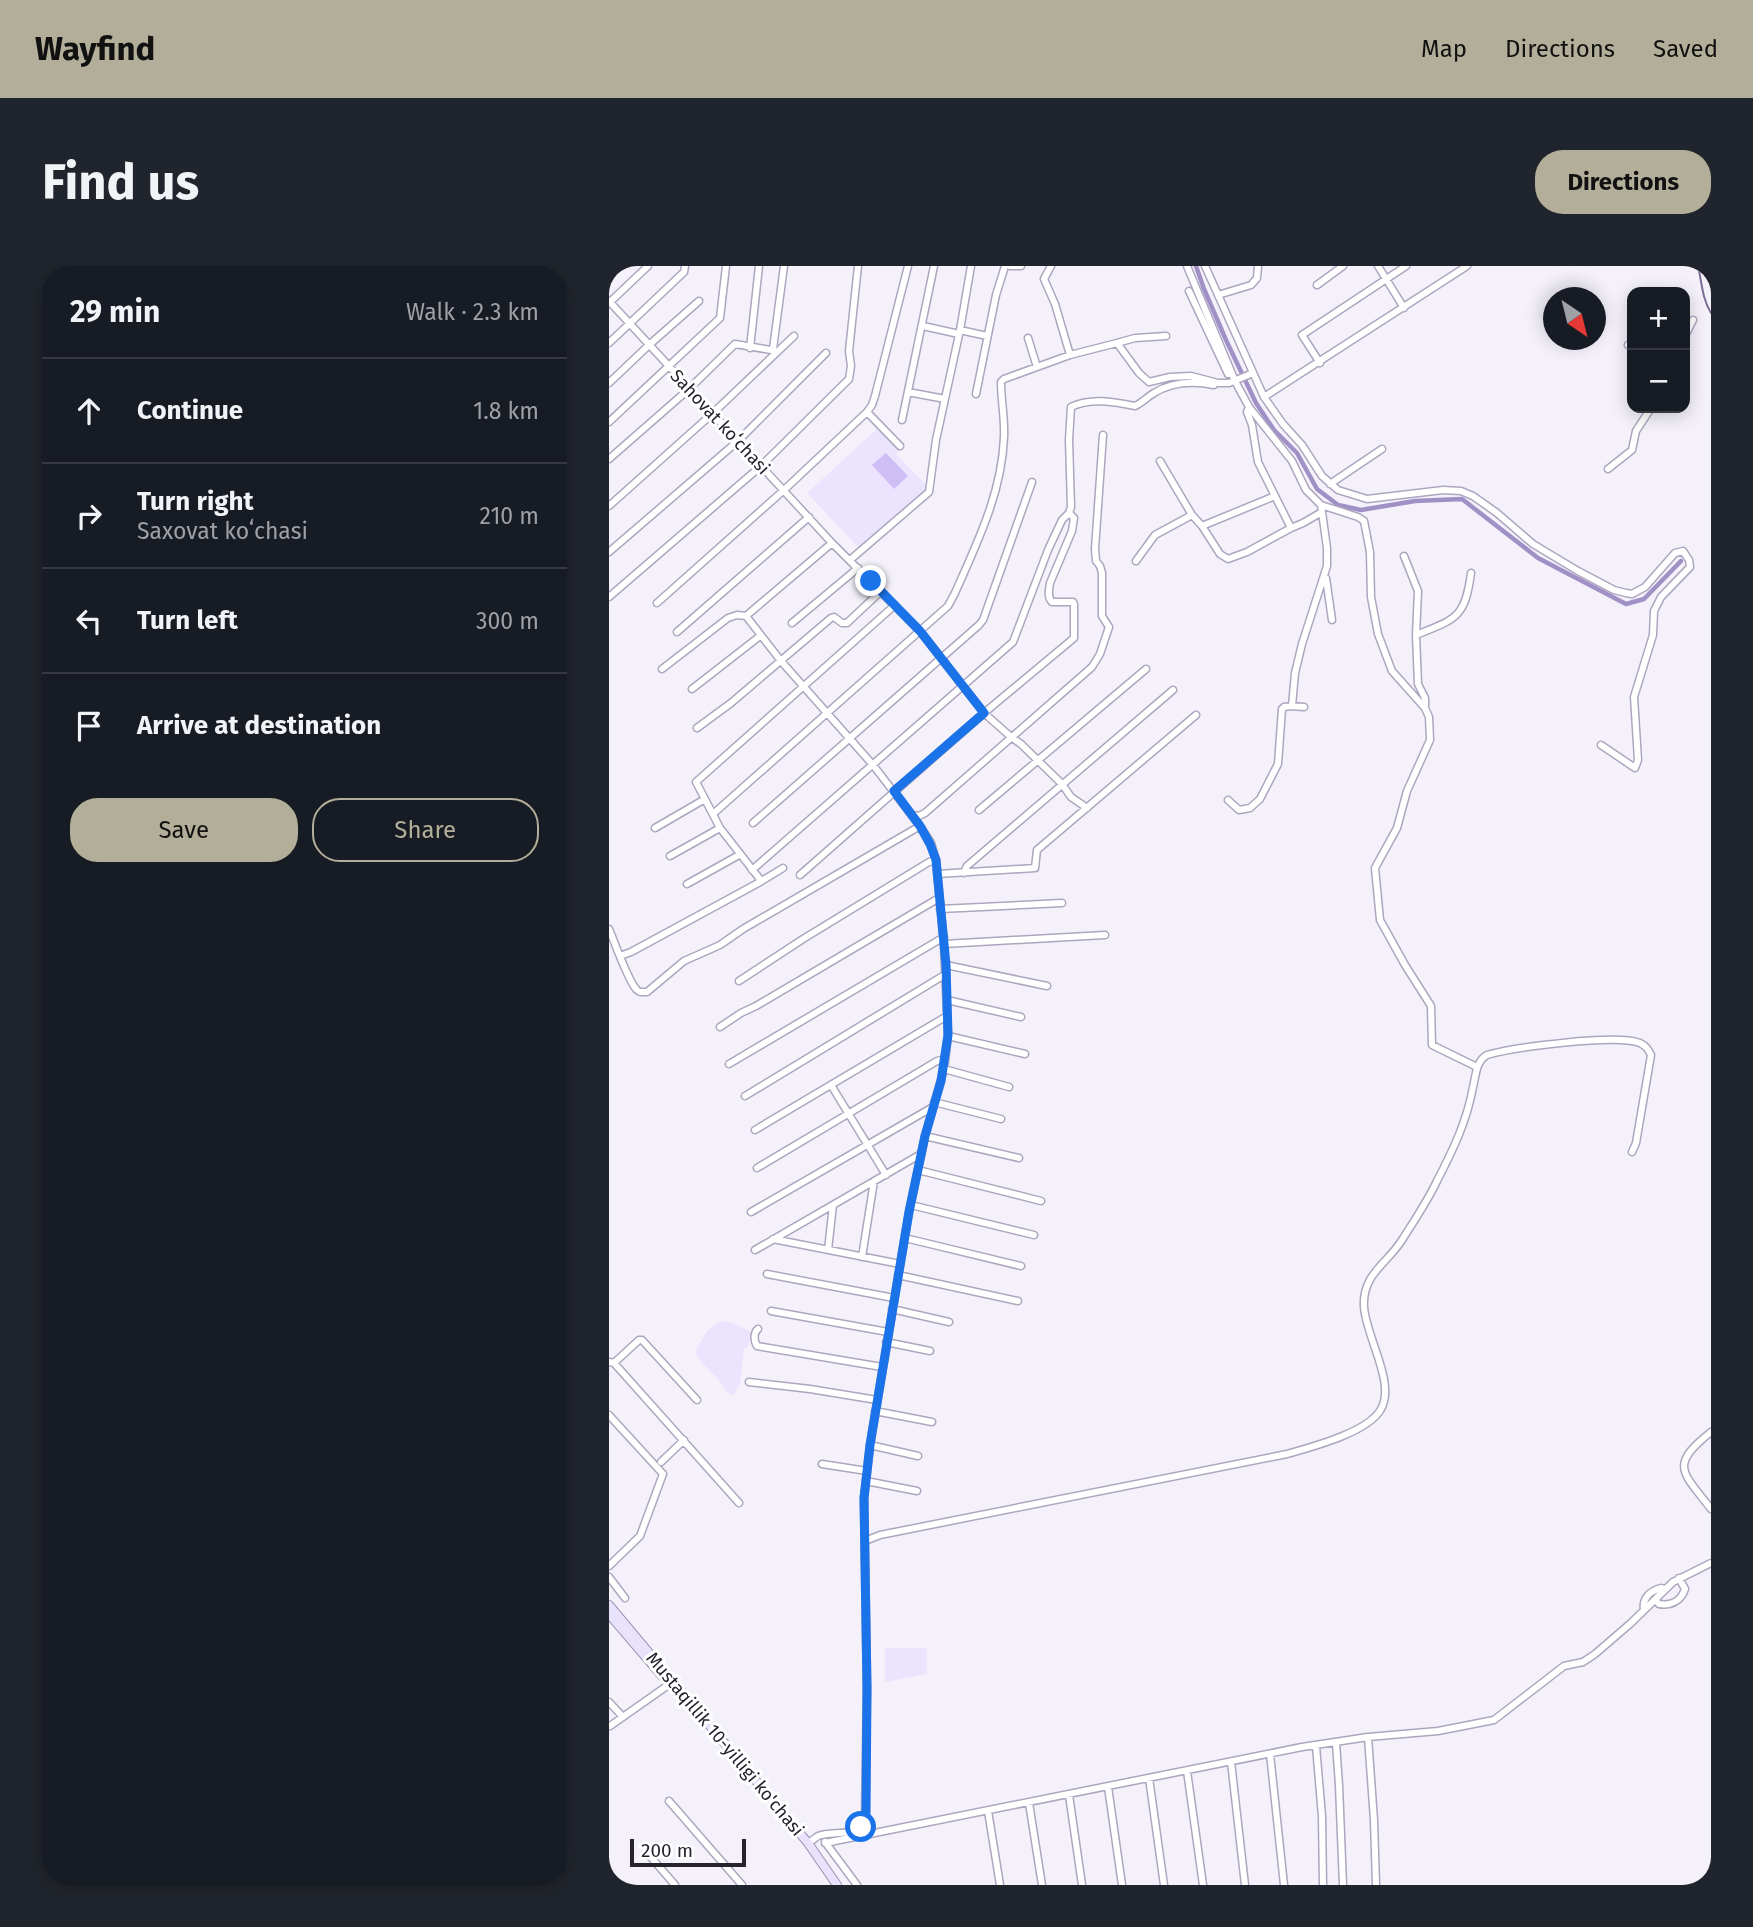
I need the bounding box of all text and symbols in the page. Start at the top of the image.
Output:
text: Wayfind [35,29,155,69]
text: Map [1421,35,1467,63]
text: Directions [1505,35,1615,63]
text: Saved [1653,35,1718,63]
button: Directions [1535,150,1711,214]
text: Find us [42,153,199,212]
north arrow [1543,287,1606,350]
map controls [1627,287,1690,413]
button: + [1627,287,1690,350]
text: 29 min [70,294,160,330]
text: Walk · 2.3 km [406,298,539,326]
button: − [1627,350,1690,413]
street label: Sahovat koʻchasi [666,365,774,479]
icon: ahead [70,392,108,430]
text: Continue [137,395,243,426]
text: 1.8 km [473,397,539,425]
text: Turn right [137,486,254,517]
icon: right [70,497,108,535]
text: 210 m [480,502,539,530]
text: Saxovat koʻchasi [137,517,308,545]
route end [855,565,886,596]
icon: left [70,602,108,640]
text: Turn left [137,605,238,636]
text: 300 m [476,607,539,635]
icon: arrive [70,707,108,745]
text: Arrive at destination [137,710,381,741]
button: Save [70,798,298,862]
button: Share [312,798,539,862]
street label: Mustaqillik 10-yilligi ko'chasi [642,1647,808,1841]
route start [845,1811,876,1842]
scale bar [630,1836,745,1868]
text: 200 m [641,1839,693,1862]

